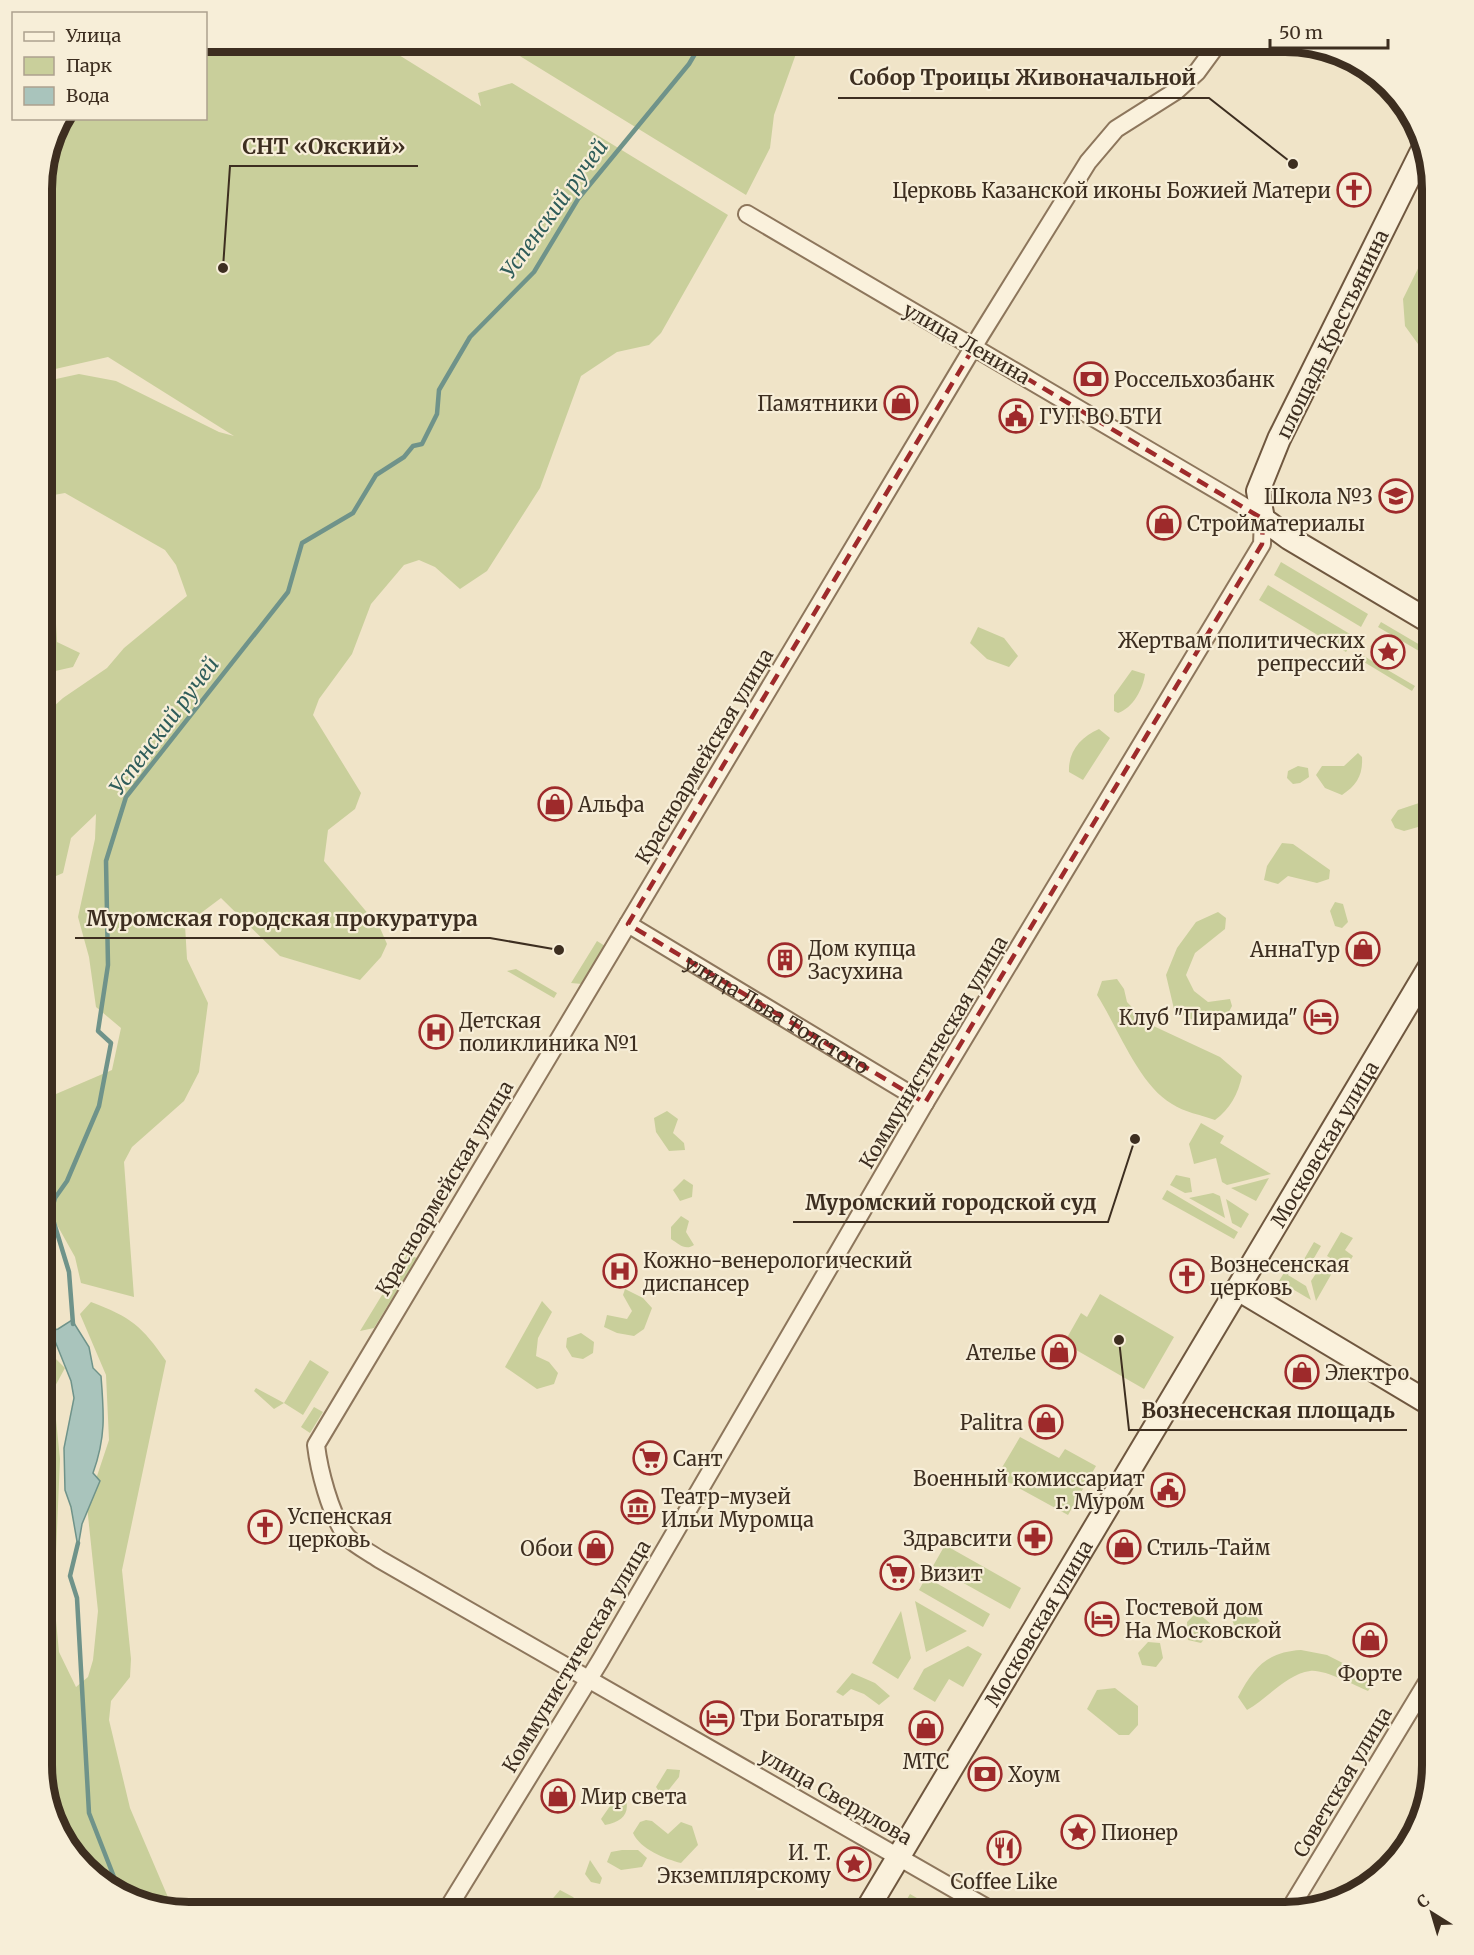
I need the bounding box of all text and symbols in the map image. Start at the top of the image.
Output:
legend [12,12,207,120]
scale bar [1270,12,1388,50]
text: 50 m [1279,21,1323,44]
text: Улица [65,24,121,47]
text: Парк [66,54,112,77]
callout: Собор Троицы Живоначальной [838,59,1209,98]
text: Собор Троицы Живоначальной [850,64,1196,91]
text: Вода [66,84,110,107]
callout: СНТ «Окский» [230,127,418,166]
text: СНТ «Окский» [242,133,406,160]
water label: Успенский ручей [494,134,614,284]
church icon: Церковь Казанской иконы Божией Матери [1336,172,1372,208]
place label: Церковь Казанской иконы Божией Матери [892,178,1331,203]
street label: площадь Крестьянина [1270,225,1394,443]
street label: улица Ленина [899,297,1035,390]
bank icon: Россельхозбанк [1073,361,1109,397]
place label: Россельхозбанк [1114,367,1275,392]
shop icon: Памятники [883,385,919,421]
place label: Памятники [757,391,878,416]
public building icon: ГУП ВО БТИ [998,398,1034,434]
place label: ГУП ВО БТИ [1039,404,1162,429]
school or university icon: Школа №3 [1378,478,1414,514]
place label: Школа №3 [1264,484,1373,509]
shop icon: Стройматериалы [1146,505,1182,541]
place label: Стройматериалы [1187,511,1365,536]
place label: Жертвам политических репрессий [1118,628,1365,676]
place icon: Жертвам политических репрессий [1370,634,1406,670]
street label: Красноармейская улица [630,644,778,868]
water label: Успенский ручей [103,652,225,800]
shop icon: Альфа [537,786,573,822]
place label: Альфа [577,792,645,817]
callout: Муромская городская прокуратура [75,899,490,938]
text: Муромская городская прокуратура [86,905,478,932]
street label: Коммунистическая улица [853,931,1013,1173]
shop icon: АннаТур [1345,931,1381,967]
place label: Дом купца Засухина [808,936,916,984]
place label: АннаТур [1249,937,1340,962]
building icon: Дом купца Засухина [767,942,803,978]
street label: улица Льва Толстого [680,949,874,1079]
hotel icon: Клуб "Пирамида" [1303,999,1339,1035]
place label: Клуб "Пирамида" [1119,1005,1298,1030]
place label: Детская поликлиника №1 [459,1008,638,1056]
hospital icon: Детская поликлиника №1 [418,1014,454,1050]
street label: Московская улица [1265,1056,1384,1231]
street label: Красноармейская улица [370,1076,518,1300]
callout: Муромский городской суд [793,1183,1108,1222]
text: Муромский городской суд [805,1189,1097,1216]
place label: Кожно-венерологический диспансер [642,1248,913,1296]
place label: Вознесенская церковь [1210,1252,1349,1300]
hospital icon: Кожно-венерологический диспансер [602,1253,638,1289]
church icon: Вознесенская церковь [1169,1258,1205,1294]
shop icon: Ателье [1041,1334,1077,1370]
place label: Ателье [965,1340,1036,1365]
shop icon: Электро [1284,1354,1320,1390]
place label: Электро [1325,1360,1409,1385]
callout: Вознесенская площадь [1129,1391,1407,1430]
text: Вознесенская площадь [1141,1397,1395,1424]
shop icon: Palitra [1028,1404,1064,1440]
place label: Palitra [960,1410,1023,1435]
supermarket icon: Сант [632,1440,668,1476]
place label: Сант [673,1446,723,1471]
place label: Военный комиссариат г. Муром [913,1466,1145,1514]
public building icon: Военный комиссариат г. Муром [1150,1472,1186,1508]
place label: Театр-музей Ильи Муромца [661,1484,814,1532]
museum icon: Театр-музей Ильи Муромца [620,1489,656,1525]
place label: Успенская церковь [287,1504,392,1552]
church icon: Успенская церковь [247,1509,283,1545]
pharmacy icon: Здравсити [1017,1520,1053,1556]
place label: Здравсити [903,1526,1012,1551]
shop icon: Стиль-Тайм [1106,1529,1142,1565]
shop icon: Обои [578,1530,614,1566]
street label: Коммунистическая улица [496,1535,656,1777]
street label: Московская улица [979,1535,1098,1710]
place label: Стиль-Тайм [1147,1535,1271,1560]
place label: Обои [520,1536,573,1561]
supermarket icon: Визит [879,1555,915,1591]
place label: Визит [920,1561,983,1586]
place label: Гостевой дом На Московской [1125,1595,1282,1643]
hotel icon: Гостевой дом На Московской [1084,1601,1120,1637]
shop icon: Форте [1352,1622,1388,1658]
place label: Форте [1338,1661,1402,1686]
hotel icon: Три Богатыря [699,1700,735,1736]
street label: Советская улица [1287,1702,1397,1862]
place label: Три Богатыря [740,1706,884,1731]
shop icon: МТС [908,1710,944,1746]
street label: улица Свердлова [755,1742,917,1850]
place label: МТС [903,1749,949,1774]
bank icon: Хоум [967,1756,1003,1792]
place label: Хоум [1008,1762,1061,1787]
shop icon: Мир света [540,1778,576,1814]
place label: Мир света [581,1784,687,1809]
place icon: Пионер [1060,1814,1096,1850]
place label: Пионер [1101,1820,1178,1845]
restaurant icon: Coffee Like [986,1830,1022,1866]
place label: И. Т. Экземплярскому [657,1840,831,1888]
place icon: И. Т. Экземплярскому [836,1846,872,1882]
place label: Coffee Like [951,1869,1057,1894]
north arrow [1402,1883,1462,1943]
text: С [1413,1890,1433,1912]

